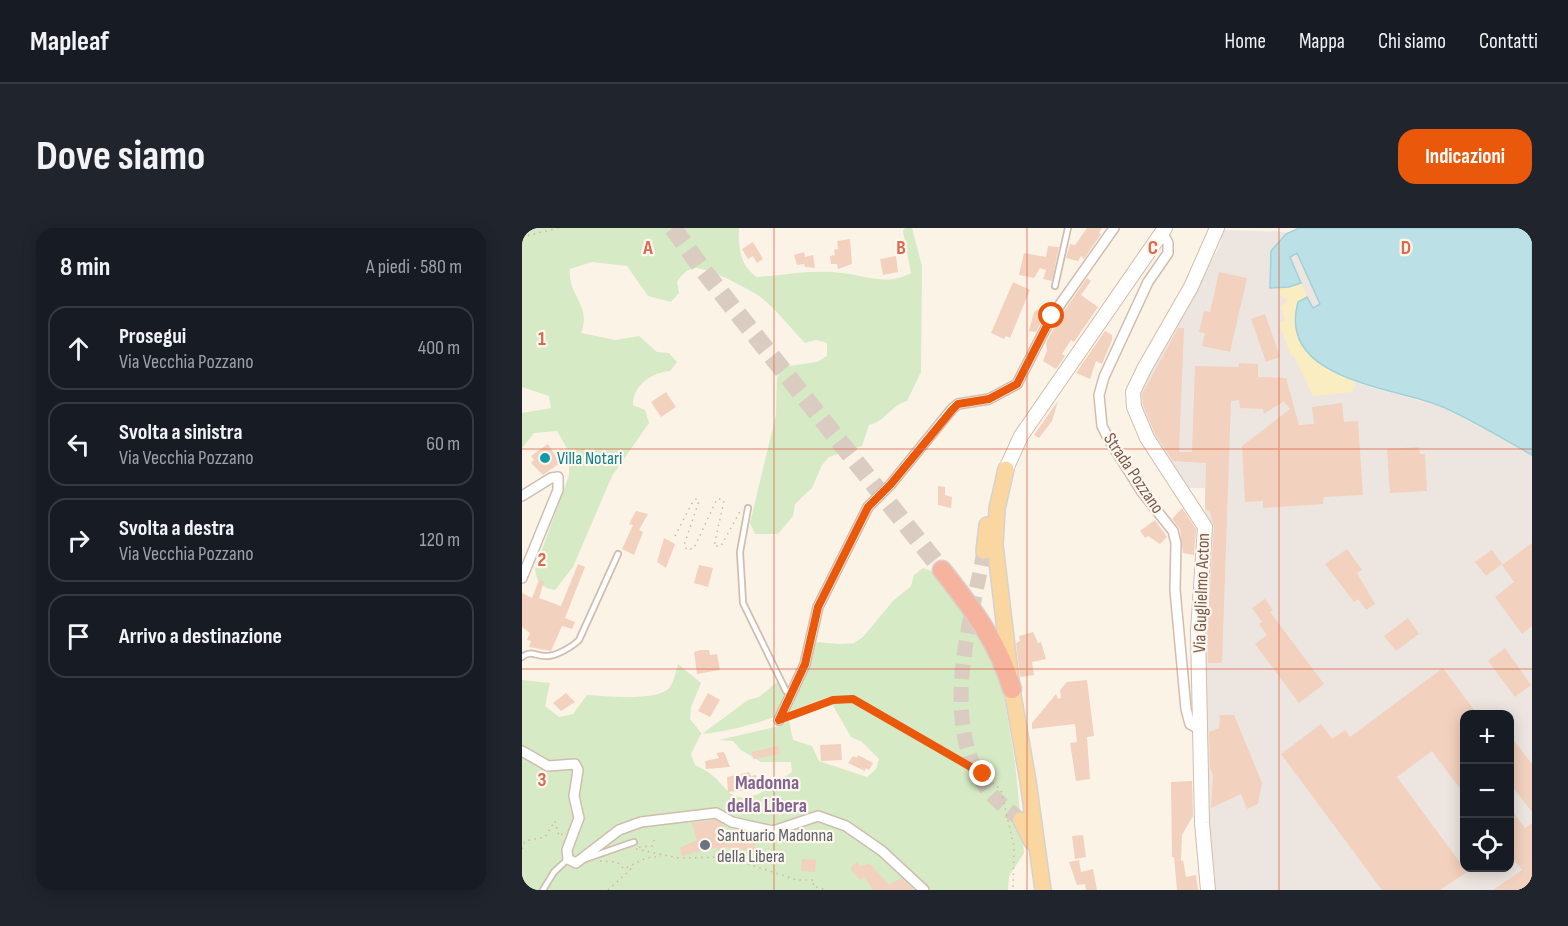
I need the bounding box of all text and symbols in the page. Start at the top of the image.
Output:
text: Mapleaf [30,25,109,58]
text: Home [1225,29,1266,54]
text: Mappa [1299,29,1345,54]
text: Chi siamo [1378,29,1446,54]
text: Contatti [1479,29,1538,54]
button: Indicazioni [1398,129,1532,184]
text: Dove siamo [36,131,205,182]
text: A [642,236,653,260]
text: B [896,236,906,260]
text: C [1148,236,1158,260]
text: D [1401,236,1411,260]
text: 8 min [60,252,110,283]
text: A piedi · 580 m [366,255,462,279]
route start [1038,302,1064,328]
text: Prosegui [119,323,186,350]
text: 1 [538,327,546,351]
icon: ahead [62,332,95,365]
text: 400 m [418,336,460,360]
text: Via Vecchia Pozzano [119,350,254,374]
text: Svolta a sinistra [119,419,242,446]
icon: left [62,428,95,461]
street label: Strada Pozzano [1099,429,1168,517]
text: 60 m [426,432,460,456]
text: Via Vecchia Pozzano [119,446,254,470]
place label: Villa Notari [557,448,622,469]
marker: Villa Notari [538,451,552,465]
text: Svolta a destra [119,515,234,542]
icon: right [62,524,95,557]
text: 120 m [420,528,460,552]
street label: Via Guglielmo Acton [1189,533,1214,653]
text: Via Vecchia Pozzano [119,542,254,566]
text: 2 [538,548,546,572]
icon: arrive [62,620,95,653]
text: Arrivo a destinazione [119,623,282,650]
map controls [1460,710,1514,872]
button: + [1460,710,1514,764]
route end [969,760,995,786]
button: − [1460,764,1514,818]
text: 3 [538,768,547,792]
district label: Madonna della Libera [727,771,807,818]
button: locate [1460,818,1514,872]
place label: Santuario Madonna della Libera [717,825,833,867]
marker: Santuario Madonna della Libera [698,838,712,852]

